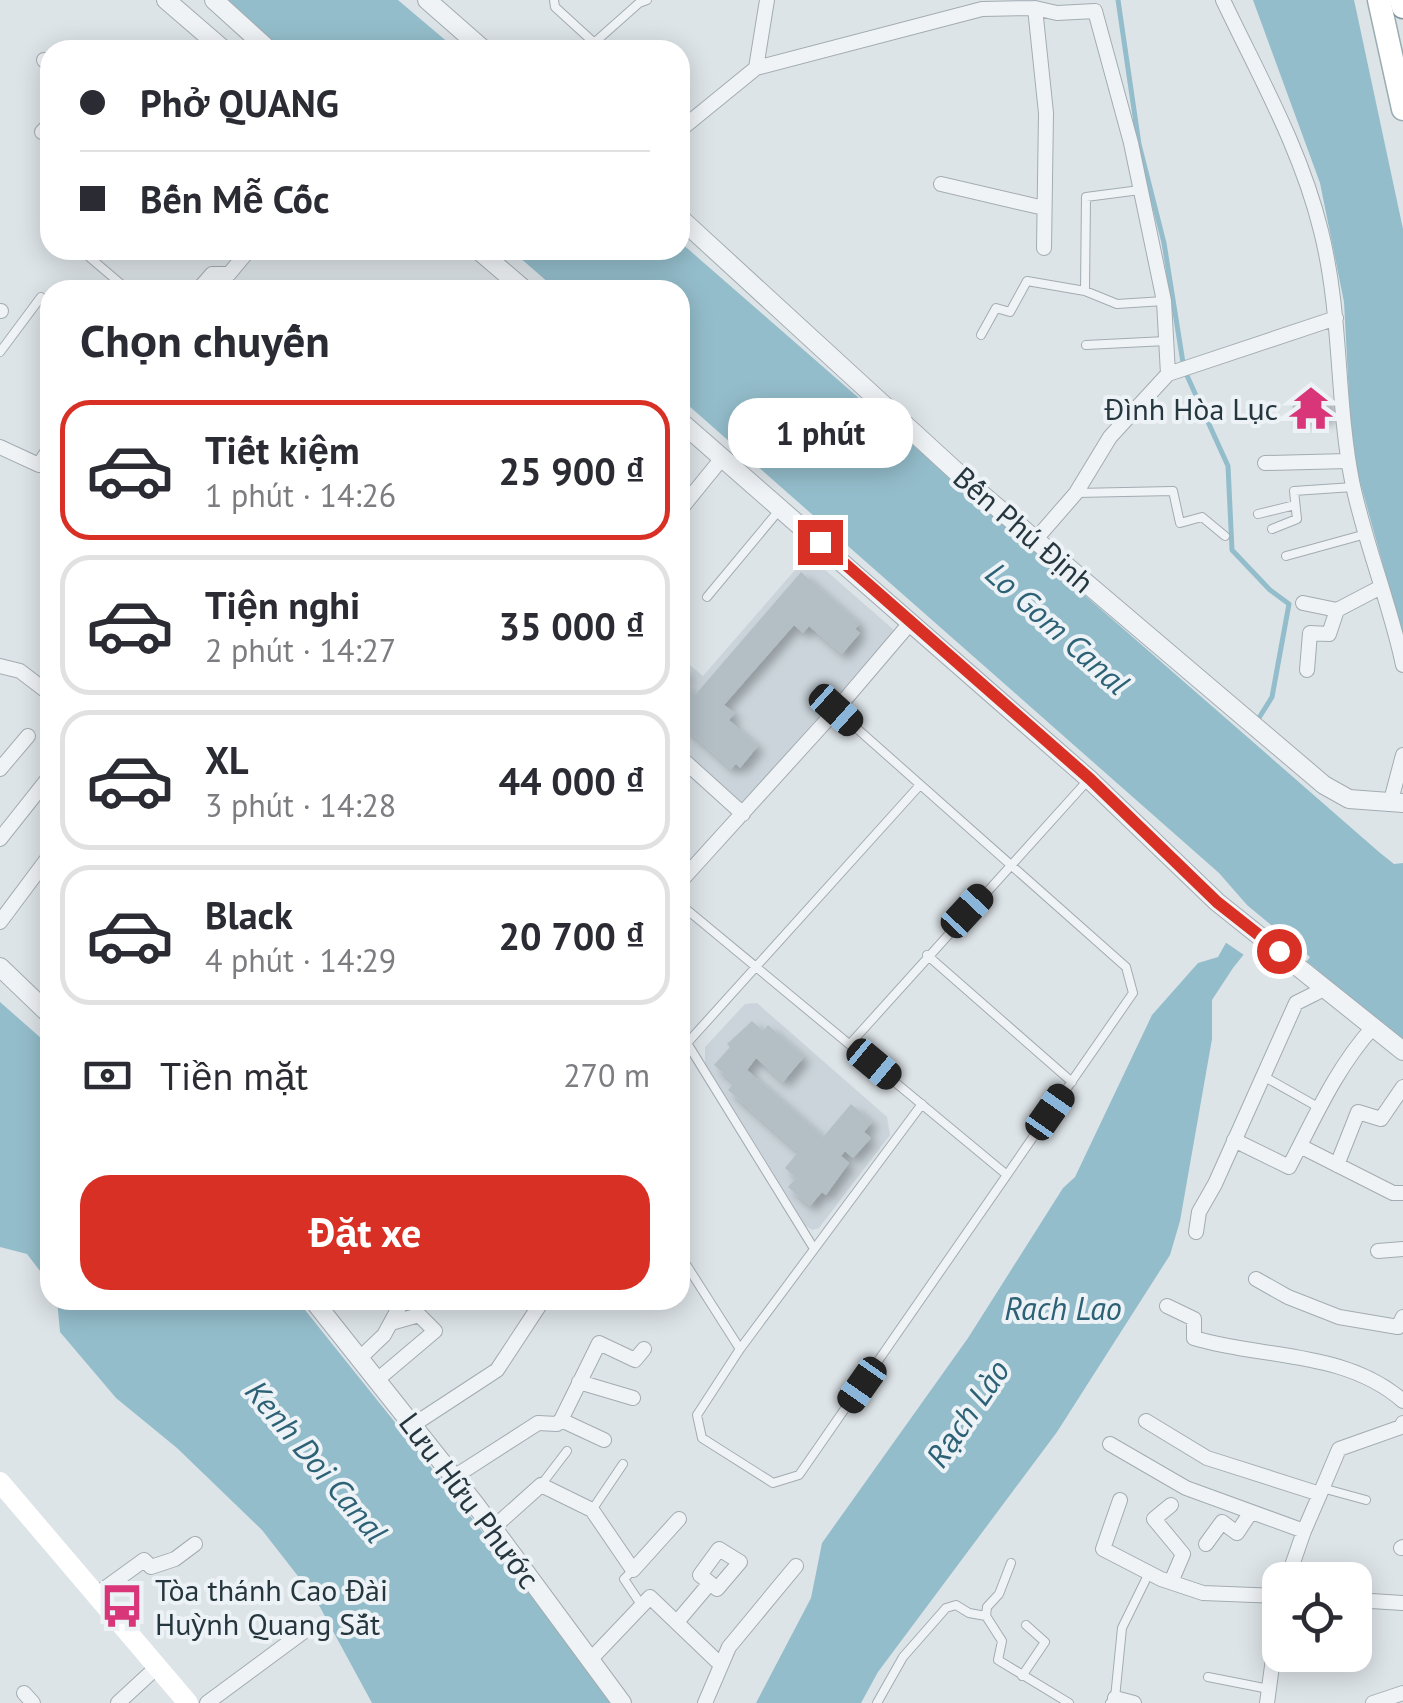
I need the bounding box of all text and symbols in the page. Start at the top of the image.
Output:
text: Phở QUANG [140,78,339,127]
text: Bến Mễ Cốc [140,174,329,223]
text: Chọn chuyến [80,311,330,369]
temple icon: Đình Hòa Lục [1287,384,1335,432]
place label: Đình Hòa Lục [1104,389,1278,428]
callout: 1 phút [728,397,912,467]
text: 1 phút [776,412,865,454]
icon: car [85,425,175,515]
text: Tiết kiệm [205,425,360,474]
text: 25 900 ₫ [499,446,645,495]
street label: Bến Phú Định [946,457,1102,601]
text: 1 phút · 14:26 [205,474,396,516]
route end [798,520,843,565]
water label: Lo Gom Canal [977,552,1139,704]
icon: car [85,580,175,670]
text: Tiện nghi [205,580,360,629]
text: 35 000 ₫ [499,601,645,650]
text: 2 phút · 14:27 [205,629,396,671]
car [804,679,868,741]
icon: car [85,735,175,825]
text: XL [205,735,249,784]
text: 44 000 ₫ [499,756,645,805]
text: 3 phút · 14:28 [205,784,396,826]
car [936,879,998,943]
icon: car [85,890,175,980]
text: Black [205,890,293,939]
text: 20 700 ₫ [499,911,645,960]
route start [1257,929,1302,974]
text: 4 phút · 14:29 [205,939,396,981]
car [841,1033,907,1095]
icon: cash [80,1048,135,1103]
text: Tiền mặt [160,1051,308,1100]
text: 270 m [563,1054,650,1096]
car [1021,1079,1079,1145]
button: Đặt xe [80,1175,650,1290]
water label: Rach Lao [1004,1287,1122,1329]
water label: Rạch Lào [916,1351,1018,1475]
car [833,1352,891,1418]
water label: Kenh Doi Canal [237,1371,398,1551]
street label: Lưu Hữu Phước [391,1404,549,1596]
map controls [1262,1562,1372,1672]
button: locate [1262,1562,1372,1672]
place label: Tòa thánh Cao Đài Huỳnh Quang Sắt [155,1570,388,1643]
bus stop icon: Tòa thánh Cao Đài Huỳnh Quang Sắt [98,1582,146,1630]

